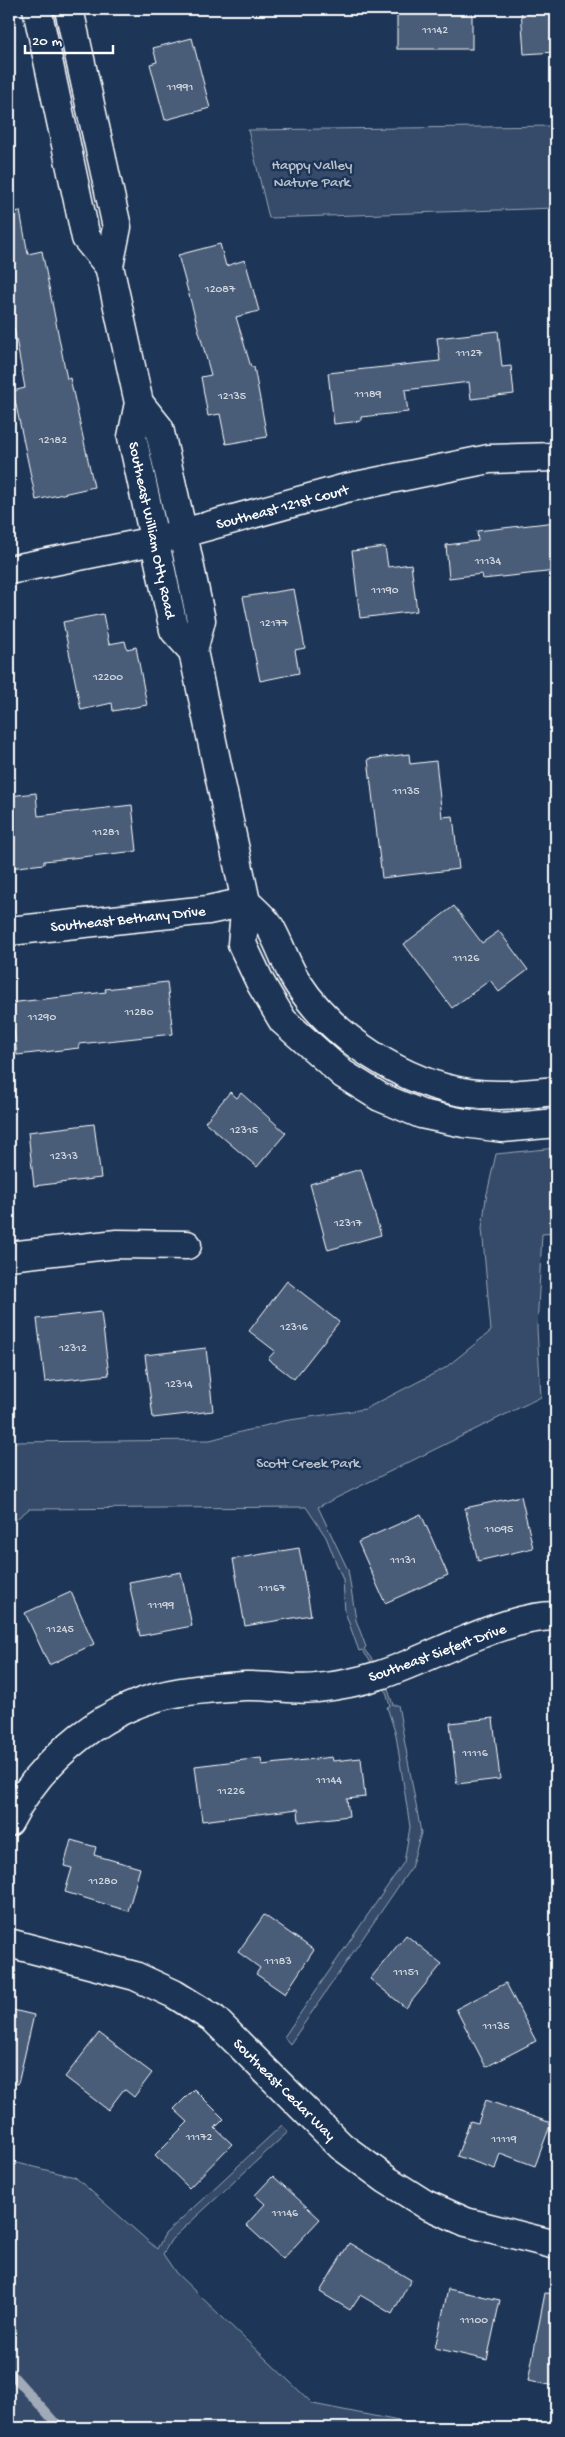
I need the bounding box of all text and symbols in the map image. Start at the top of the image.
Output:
scale bar [25,22,112,54]
house number: 11142 [421,24,448,38]
text: 20 m [32,33,62,51]
house number: 11991 [166,81,193,95]
park label: Happy Valley Nature Park [272,157,353,192]
house number: 12087 [204,283,236,297]
house number: 11127 [455,347,483,361]
house number: 11189 [353,388,382,402]
house number: 12135 [217,390,246,404]
house number: 12182 [38,434,67,448]
street label: Southeast William Otty Road [123,440,179,622]
street label: Southeast 121st Court [214,481,352,534]
house number: 11134 [474,555,502,569]
house number: 11190 [370,584,399,598]
house number: 12177 [259,617,289,631]
house number: 12200 [92,671,123,685]
house number: 11135 [391,785,420,799]
house number: 11281 [92,826,120,840]
street label: Southeast Bethany Drive [50,903,207,937]
house number: 11126 [452,952,480,966]
house number: 11280 [124,1006,154,1020]
house number: 11290 [27,1011,56,1025]
house number: 12315 [229,1124,258,1138]
house number: 12313 [49,1150,78,1164]
house number: 12317 [333,1217,363,1231]
house number: 12316 [279,1321,309,1335]
house number: 12312 [58,1342,87,1356]
house number: 12314 [164,1378,193,1392]
park label: Scott Creek Park [256,1455,361,1473]
house number: 11095 [484,1523,513,1537]
house number: 11131 [389,1554,416,1568]
house number: 11167 [258,1582,286,1596]
house number: 11199 [147,1599,174,1613]
street label: Southeast Siefert Drive [366,1621,509,1687]
house number: 11245 [45,1623,74,1637]
house number: 11116 [461,1747,489,1761]
house number: 11144 [315,1774,342,1788]
house number: 11226 [216,1785,246,1799]
house number: 11280 [88,1875,118,1889]
house number: 11183 [263,1955,292,1969]
house number: 11151 [392,1966,419,1980]
house number: 11135 [481,2020,510,2034]
street label: Southeast Cedar Way [229,2035,339,2146]
house number: 11172 [185,2131,212,2145]
house number: 11119 [490,2133,517,2147]
house number: 11146 [271,2207,299,2221]
house number: 11100 [459,2314,488,2328]

